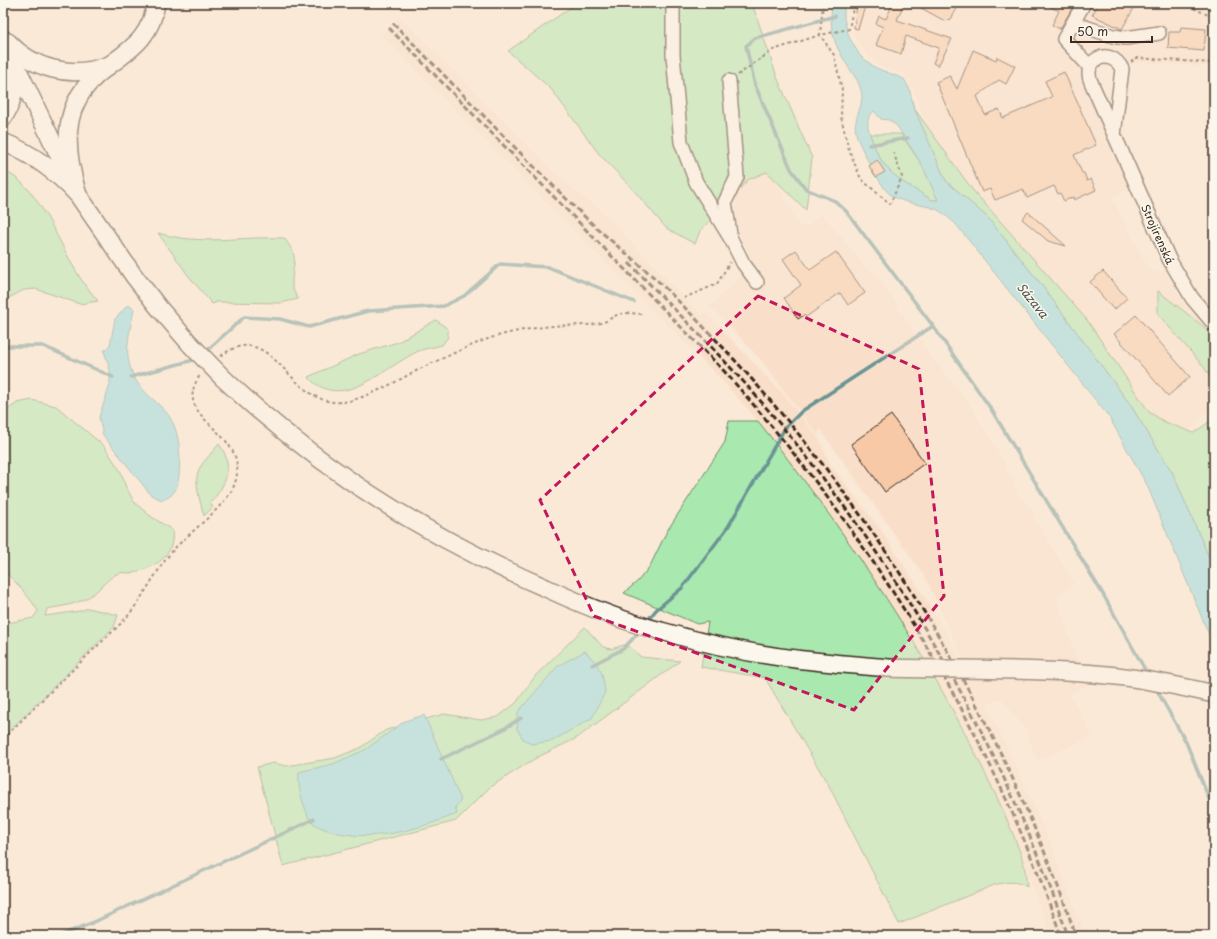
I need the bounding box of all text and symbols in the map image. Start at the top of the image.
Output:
scale bar [1071,18,1152,44]
text: 50 m [1077,22,1108,40]
street label: Strojírenská [1137,201,1179,267]
water label: Sázava [1013,278,1053,322]

